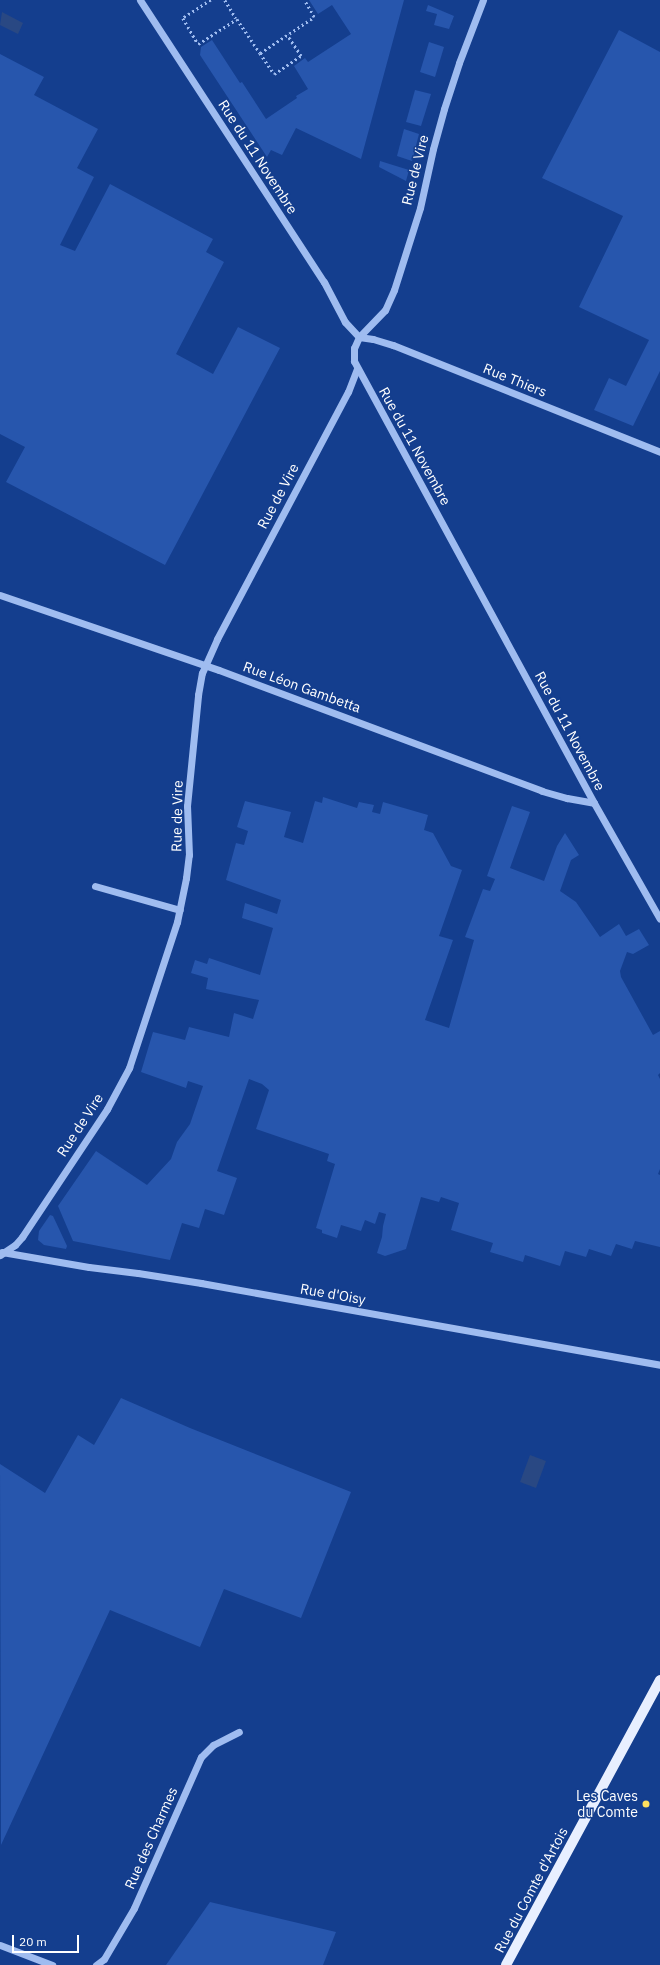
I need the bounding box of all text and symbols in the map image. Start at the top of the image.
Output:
street label: Rue du 11 Novembre [215,97,301,217]
street label: Rue de Vire [398,133,432,207]
street label: Rue Thiers [481,360,549,400]
street label: Rue du 11 Novembre [376,384,454,508]
street label: Rue de Vire [254,460,302,532]
street label: Rue Léon Gambetta [241,658,363,716]
street label: Rue du 11 Novembre [531,669,609,793]
street label: Rue de Vire [168,780,186,852]
street label: Rue de Vire [53,1090,107,1160]
street label: Rue d'Oisy [299,1280,367,1308]
street label: Rue des Charmes [121,1784,181,1892]
place label: Les Caves du Comte [576,1788,638,1820]
marker: Les Caves du Comte [641,1799,651,1809]
street label: Rue du Comte d'Artois [491,1824,571,1956]
scale bar [14,1927,81,1953]
text: 20 m [19,1934,47,1949]

